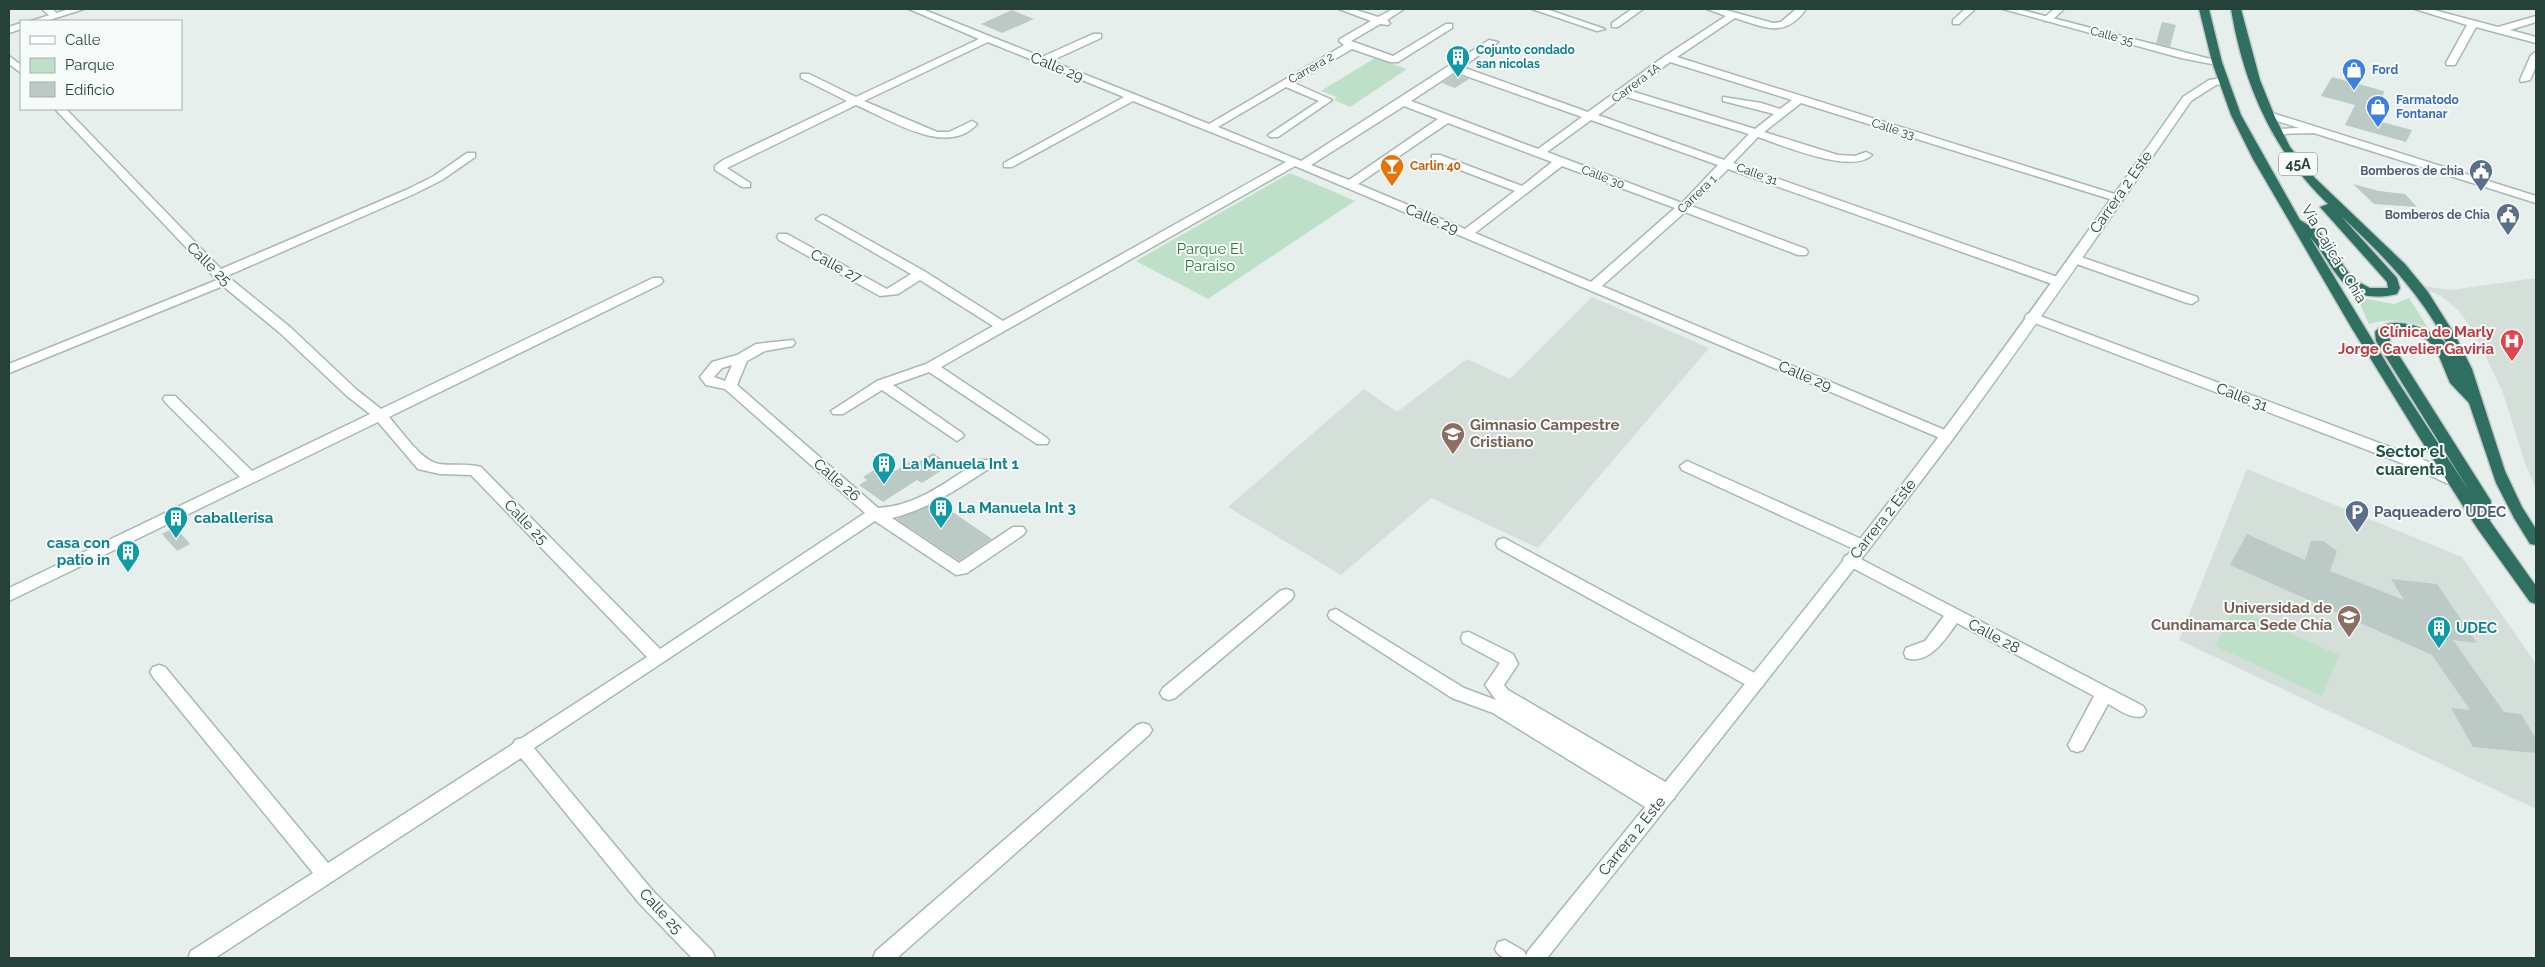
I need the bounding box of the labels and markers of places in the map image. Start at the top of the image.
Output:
place label: Cojunto condado san nicolas [1476,43,1575,71]
building icon: Cojunto condado san nicolas [1445,44,1471,78]
shop icon: Ford [2341,57,2367,91]
place label: Ford [2372,63,2398,77]
place label: Farmatodo Fontanar [2396,93,2459,121]
shop icon: Farmatodo Fontanar [2365,94,2391,128]
bar icon: Carlin 40 [1379,153,1405,187]
public building icon: Bomberos de chia [2468,158,2494,192]
place label: Carlin 40 [1410,159,1461,173]
place label: Bomberos de chia [2360,164,2464,178]
public building icon: Bomberos de Chia [2495,202,2521,236]
place label: Bomberos de Chia [2385,208,2490,222]
place label: Clínica de Marly Jorge Cavelier Gaviria [2338,323,2495,358]
hospital icon: Clínica de Marly Jorge Cavelier Gaviria [2499,328,2525,362]
place label: Gimnasio Campestre Cristiano [1470,416,1619,451]
school or university icon: Gimnasio Campestre Cristiano [1440,421,1466,455]
building icon: La Manuela Int 1 [871,451,897,485]
place label: La Manuela Int 1 [902,455,1019,473]
building icon: La Manuela Int 3 [928,495,954,529]
place label: La Manuela Int 3 [958,499,1076,517]
parking icon: Paqueadero UDEC [2344,499,2370,533]
place label: Paqueadero UDEC [2374,503,2506,521]
building icon: caballerisa [163,505,189,539]
place label: caballerisa [194,509,274,527]
place label: casa con patio in [47,534,110,569]
building icon: casa con patio in [115,539,141,573]
place label: Universidad de Cundinamarca Sede Chía [2151,599,2332,634]
school or university icon: Universidad de Cundinamarca Sede Chía [2336,604,2362,638]
building icon: UDEC [2426,615,2452,649]
place label: UDEC [2456,619,2497,637]

